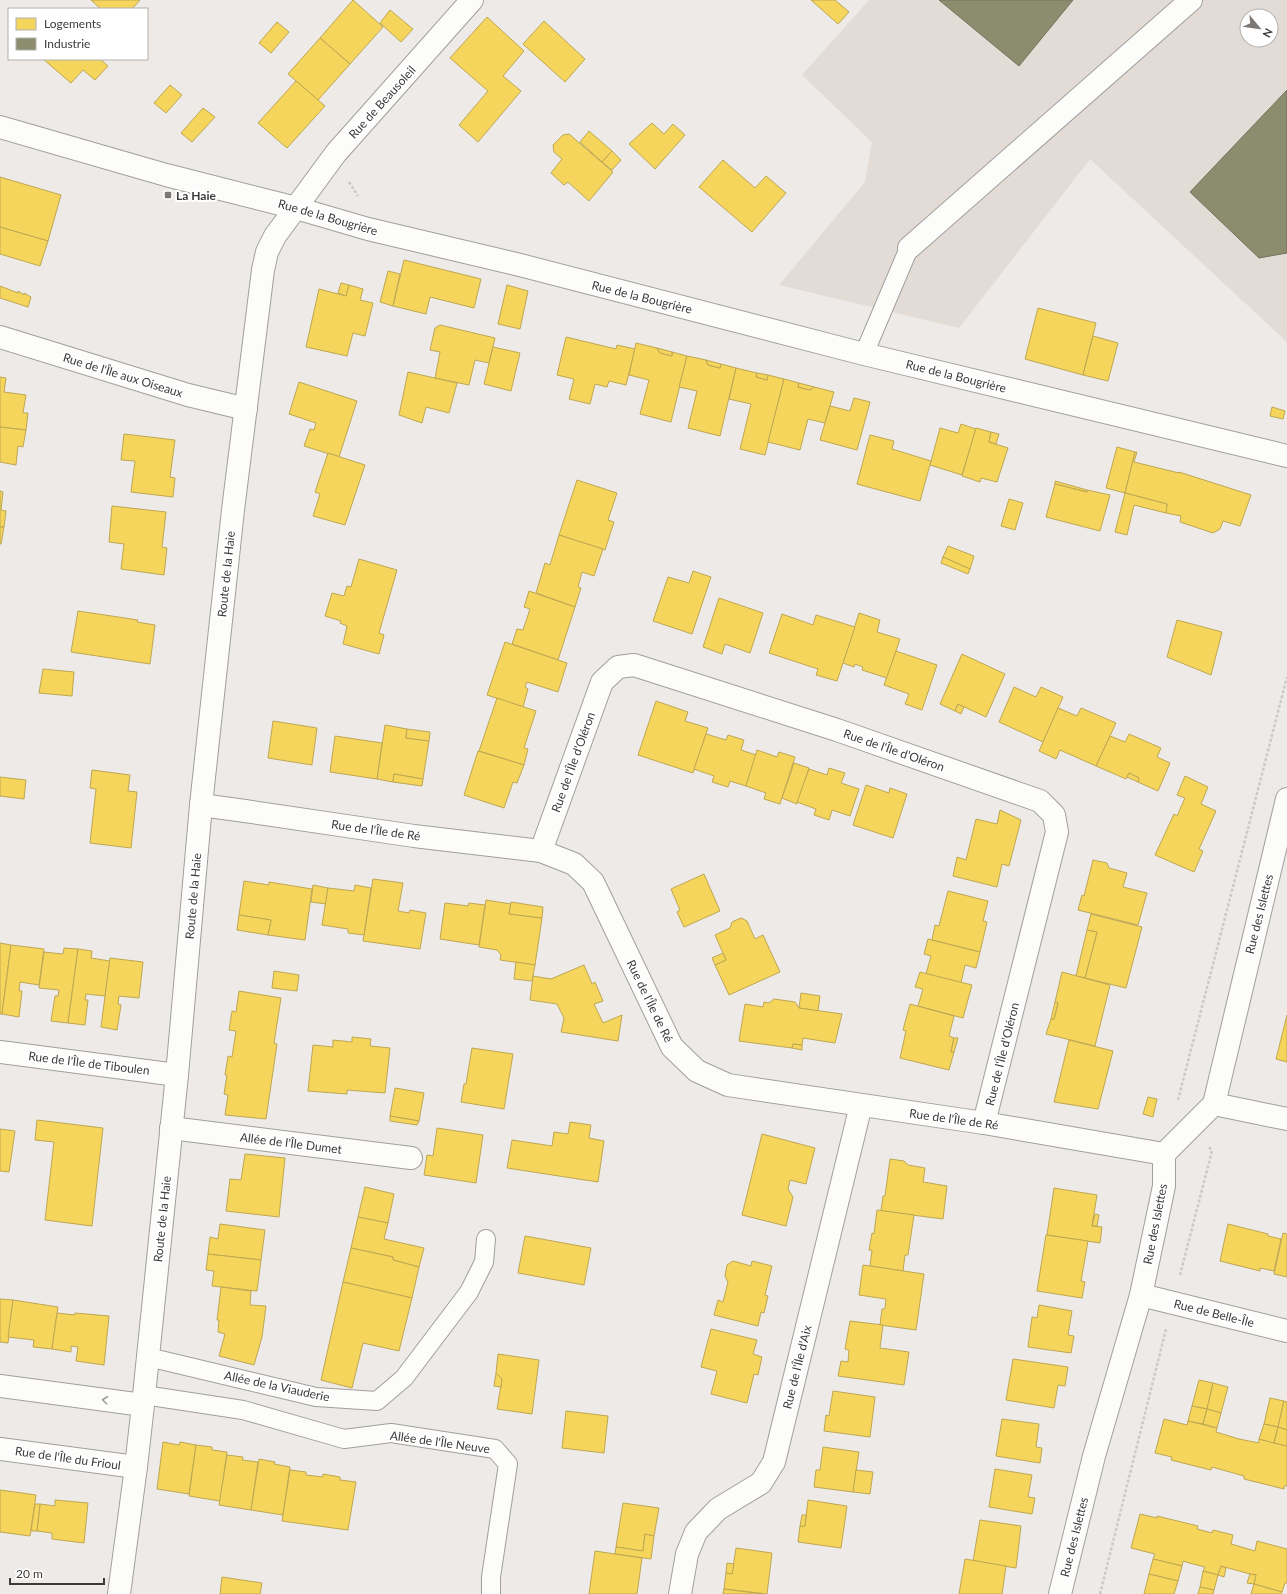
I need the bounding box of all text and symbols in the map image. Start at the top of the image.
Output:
legend [8,8,148,60]
north arrow [1239,8,1279,48]
text: Logements [44,16,101,31]
text: N [1260,26,1276,40]
text: Industrie [44,36,90,51]
street label: Rue de Beausoleil [345,62,419,142]
place label: La Haie [176,188,216,203]
marker: La Haie [163,190,173,200]
street label: Rue de la Bougrière [277,196,379,238]
street label: Rue de la Bougrière [590,277,694,317]
street label: Rue de l'Île aux Oiseaux [61,350,185,400]
street label: Rue de la Bougrière [904,356,1008,396]
street label: Route de la Haie [214,530,238,618]
street label: Rue de l'Île d'Oléron [548,710,598,814]
street label: Rue de l'Île d'Oléron [842,726,946,774]
street label: Rue de l'Île de Ré [330,816,422,844]
street label: Route de la Haie [182,852,204,940]
street label: Rue des Islettes [1242,872,1276,956]
street label: Rue de l'Île de Ré [624,957,676,1045]
street label: Rue de l'Île d'Oléron [982,1001,1022,1107]
street label: Rue de l'Île de Tiboulen [28,1048,150,1078]
street label: Rue de l'Île de Ré [908,1105,1000,1133]
street label: Allée de l'Île Dumet [239,1129,344,1157]
street label: Route de la Haie [150,1175,174,1263]
street label: Rue des Islettes [1140,1182,1170,1266]
street label: Rue de Belle-Île [1172,1296,1256,1330]
street label: Rue de l'Île d'Aix [779,1324,815,1410]
street label: Allée de la Viauderie [223,1368,331,1404]
one-way arrow [102,1396,108,1405]
street label: Allée de l'Île Neuve [389,1428,491,1456]
street label: Rue de l'Île du Frioul [14,1443,122,1473]
street label: Rue des Islettes [1057,1495,1091,1579]
scale bar [10,1560,104,1586]
text: 20 m [16,1566,43,1581]

